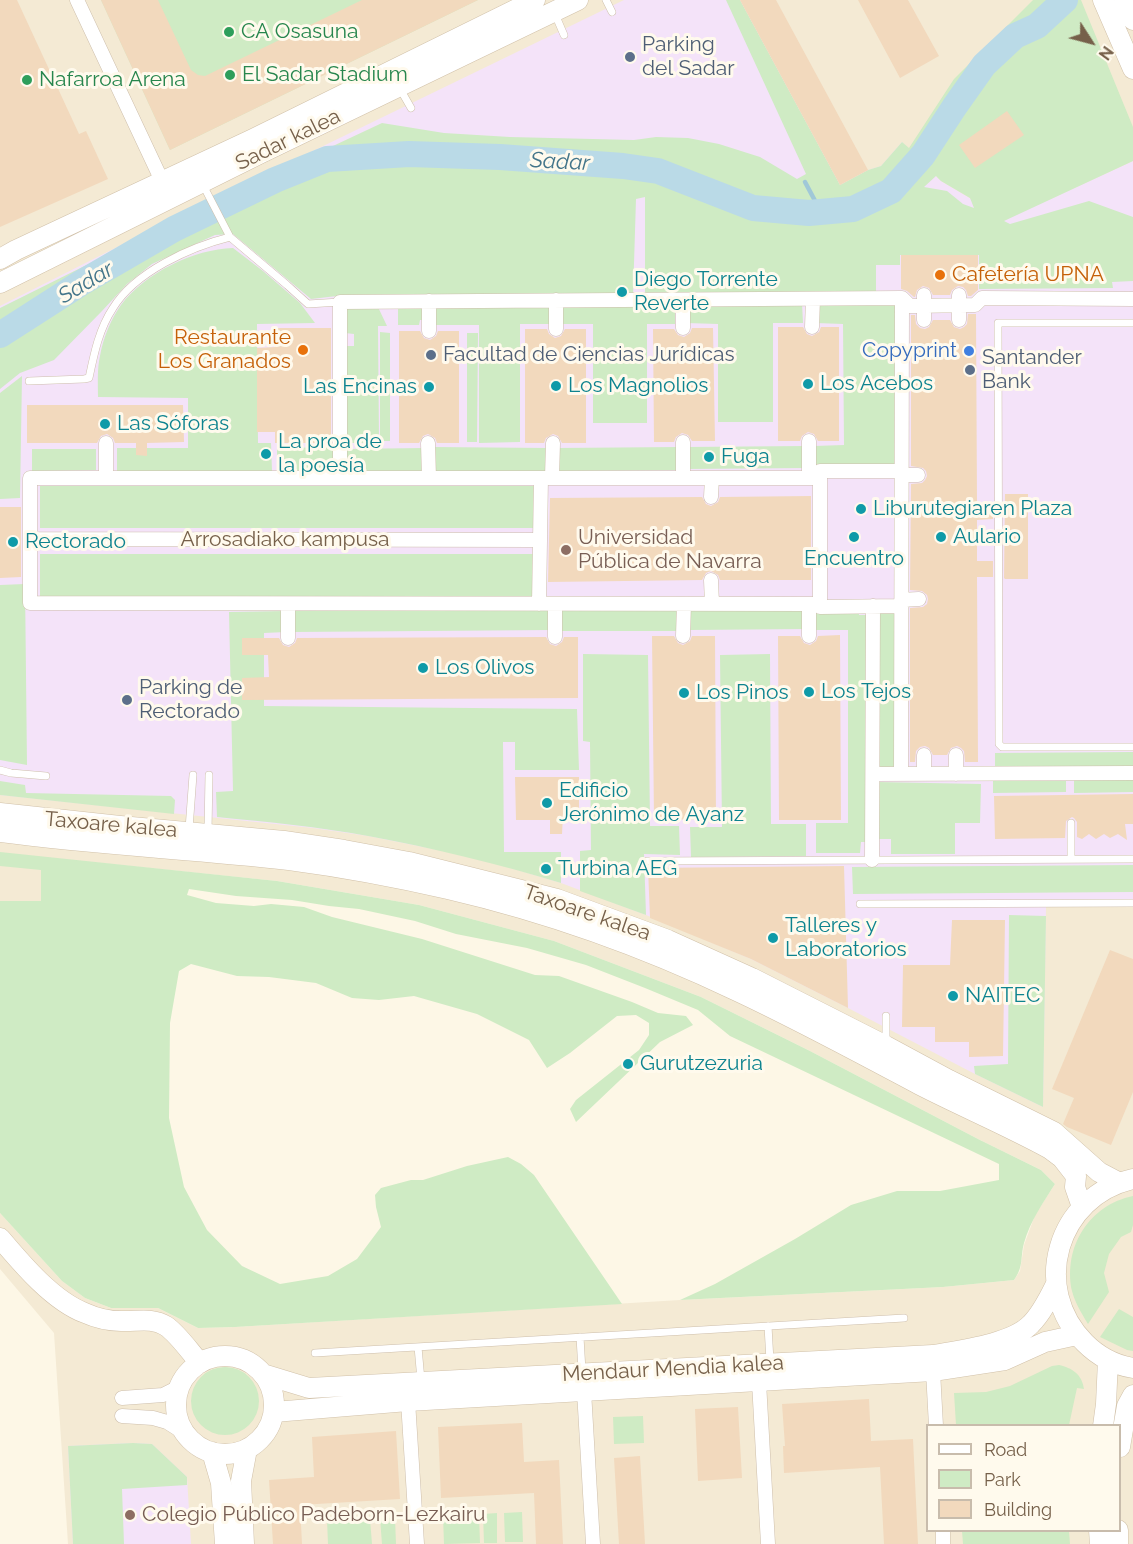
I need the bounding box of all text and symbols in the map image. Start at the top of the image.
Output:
north arrow [1061,12,1121,72]
place label: CA Osasuna [241,19,358,45]
marker: CA Osasuna [222,25,236,39]
place label: Parking del Sadar [642,32,735,82]
text: N [1095,42,1117,63]
marker: Parking del Sadar [623,50,637,64]
place label: El Sadar Stadium [242,62,408,88]
place label: Nafarroa Arena [39,67,186,93]
marker: El Sadar Stadium [223,68,237,82]
marker: Nafarroa Arena [20,73,34,87]
street label: Sadar kalea [231,104,345,176]
water label: Sadar [529,147,591,177]
water label: Sadar [54,256,118,310]
place label: Cafetería UPNA [952,262,1104,288]
place label: Diego Torrente Reverte [634,267,778,317]
marker: Cafetería UPNA [933,268,947,282]
marker: Diego Torrente Reverte [615,285,629,299]
place label: Restaurante Los Granados [158,325,291,375]
place label: Copyprint [862,338,957,364]
place label: Facultad de Ciencias Jurídicas [443,342,735,368]
marker: Restaurante Los Granados [296,343,310,357]
marker: Copyprint [962,344,976,358]
place label: Santander Bank [982,345,1082,395]
marker: Facultad de Ciencias Jurídicas [424,348,438,362]
marker: Santander Bank [963,363,977,377]
place label: Los Acebos [820,371,933,397]
place label: Los Magnolios [568,373,708,399]
place label: Las Encinas [303,374,417,400]
marker: Los Acebos [801,377,815,391]
marker: Los Magnolios [549,379,563,393]
marker: Las Encinas [422,380,436,394]
place label: Las Sóforas [117,411,229,437]
marker: Las Sóforas [98,417,112,431]
place label: La proa de la poesía [278,429,382,479]
place label: Fuga [721,444,770,470]
marker: La proa de la poesía [259,447,273,461]
marker: Fuga [702,450,716,464]
place label: Liburutegiaren Plaza [873,496,1072,522]
marker: Liburutegiaren Plaza [854,502,868,516]
place label: Aulario [953,524,1021,550]
place label: Universidad Pública de Navarra [578,525,762,575]
street label: Arrosadiako kampusa [180,527,390,553]
place label: Rectorado [25,529,126,555]
marker: Encuentro [847,530,861,544]
marker: Aulario [934,530,948,544]
marker: Rectorado [6,535,20,549]
marker: Universidad Pública de Navarra [559,543,573,557]
place label: Encuentro [804,546,904,572]
place label: Los Olivos [435,655,535,681]
marker: Los Olivos [416,661,430,675]
place label: Parking de Rectorado [139,675,242,725]
place label: Los Tejos [821,679,911,705]
place label: Los Pinos [696,680,789,706]
marker: Los Tejos [802,685,816,699]
marker: Los Pinos [677,686,691,700]
marker: Parking de Rectorado [120,693,134,707]
place label: Edificio Jerónimo de Ayanz [559,778,744,828]
marker: Edificio Jerónimo de Ayanz [540,796,554,810]
street label: Taxoare kalea [44,807,178,843]
place label: Turbina AEG [558,856,677,882]
marker: Turbina AEG [539,862,553,876]
street label: Taxoare kalea [520,879,654,947]
place label: Talleres y Laboratorios [785,913,907,963]
marker: Talleres y Laboratorios [766,931,780,945]
place label: NAITEC [965,983,1040,1009]
marker: NAITEC [946,989,960,1003]
place label: Gurutzezuria [640,1051,763,1077]
marker: Gurutzezuria [621,1057,635,1071]
street label: Mendaur Mendia kalea [562,1351,784,1387]
legend [926,1424,1121,1532]
text: Road [984,1439,1027,1460]
text: Park [984,1469,1021,1490]
text: Building [984,1499,1052,1520]
place label: Colegio Público Padeborn-Lezkairu [142,1502,486,1528]
marker: Colegio Público Padeborn-Lezkairu [123,1508,137,1522]

